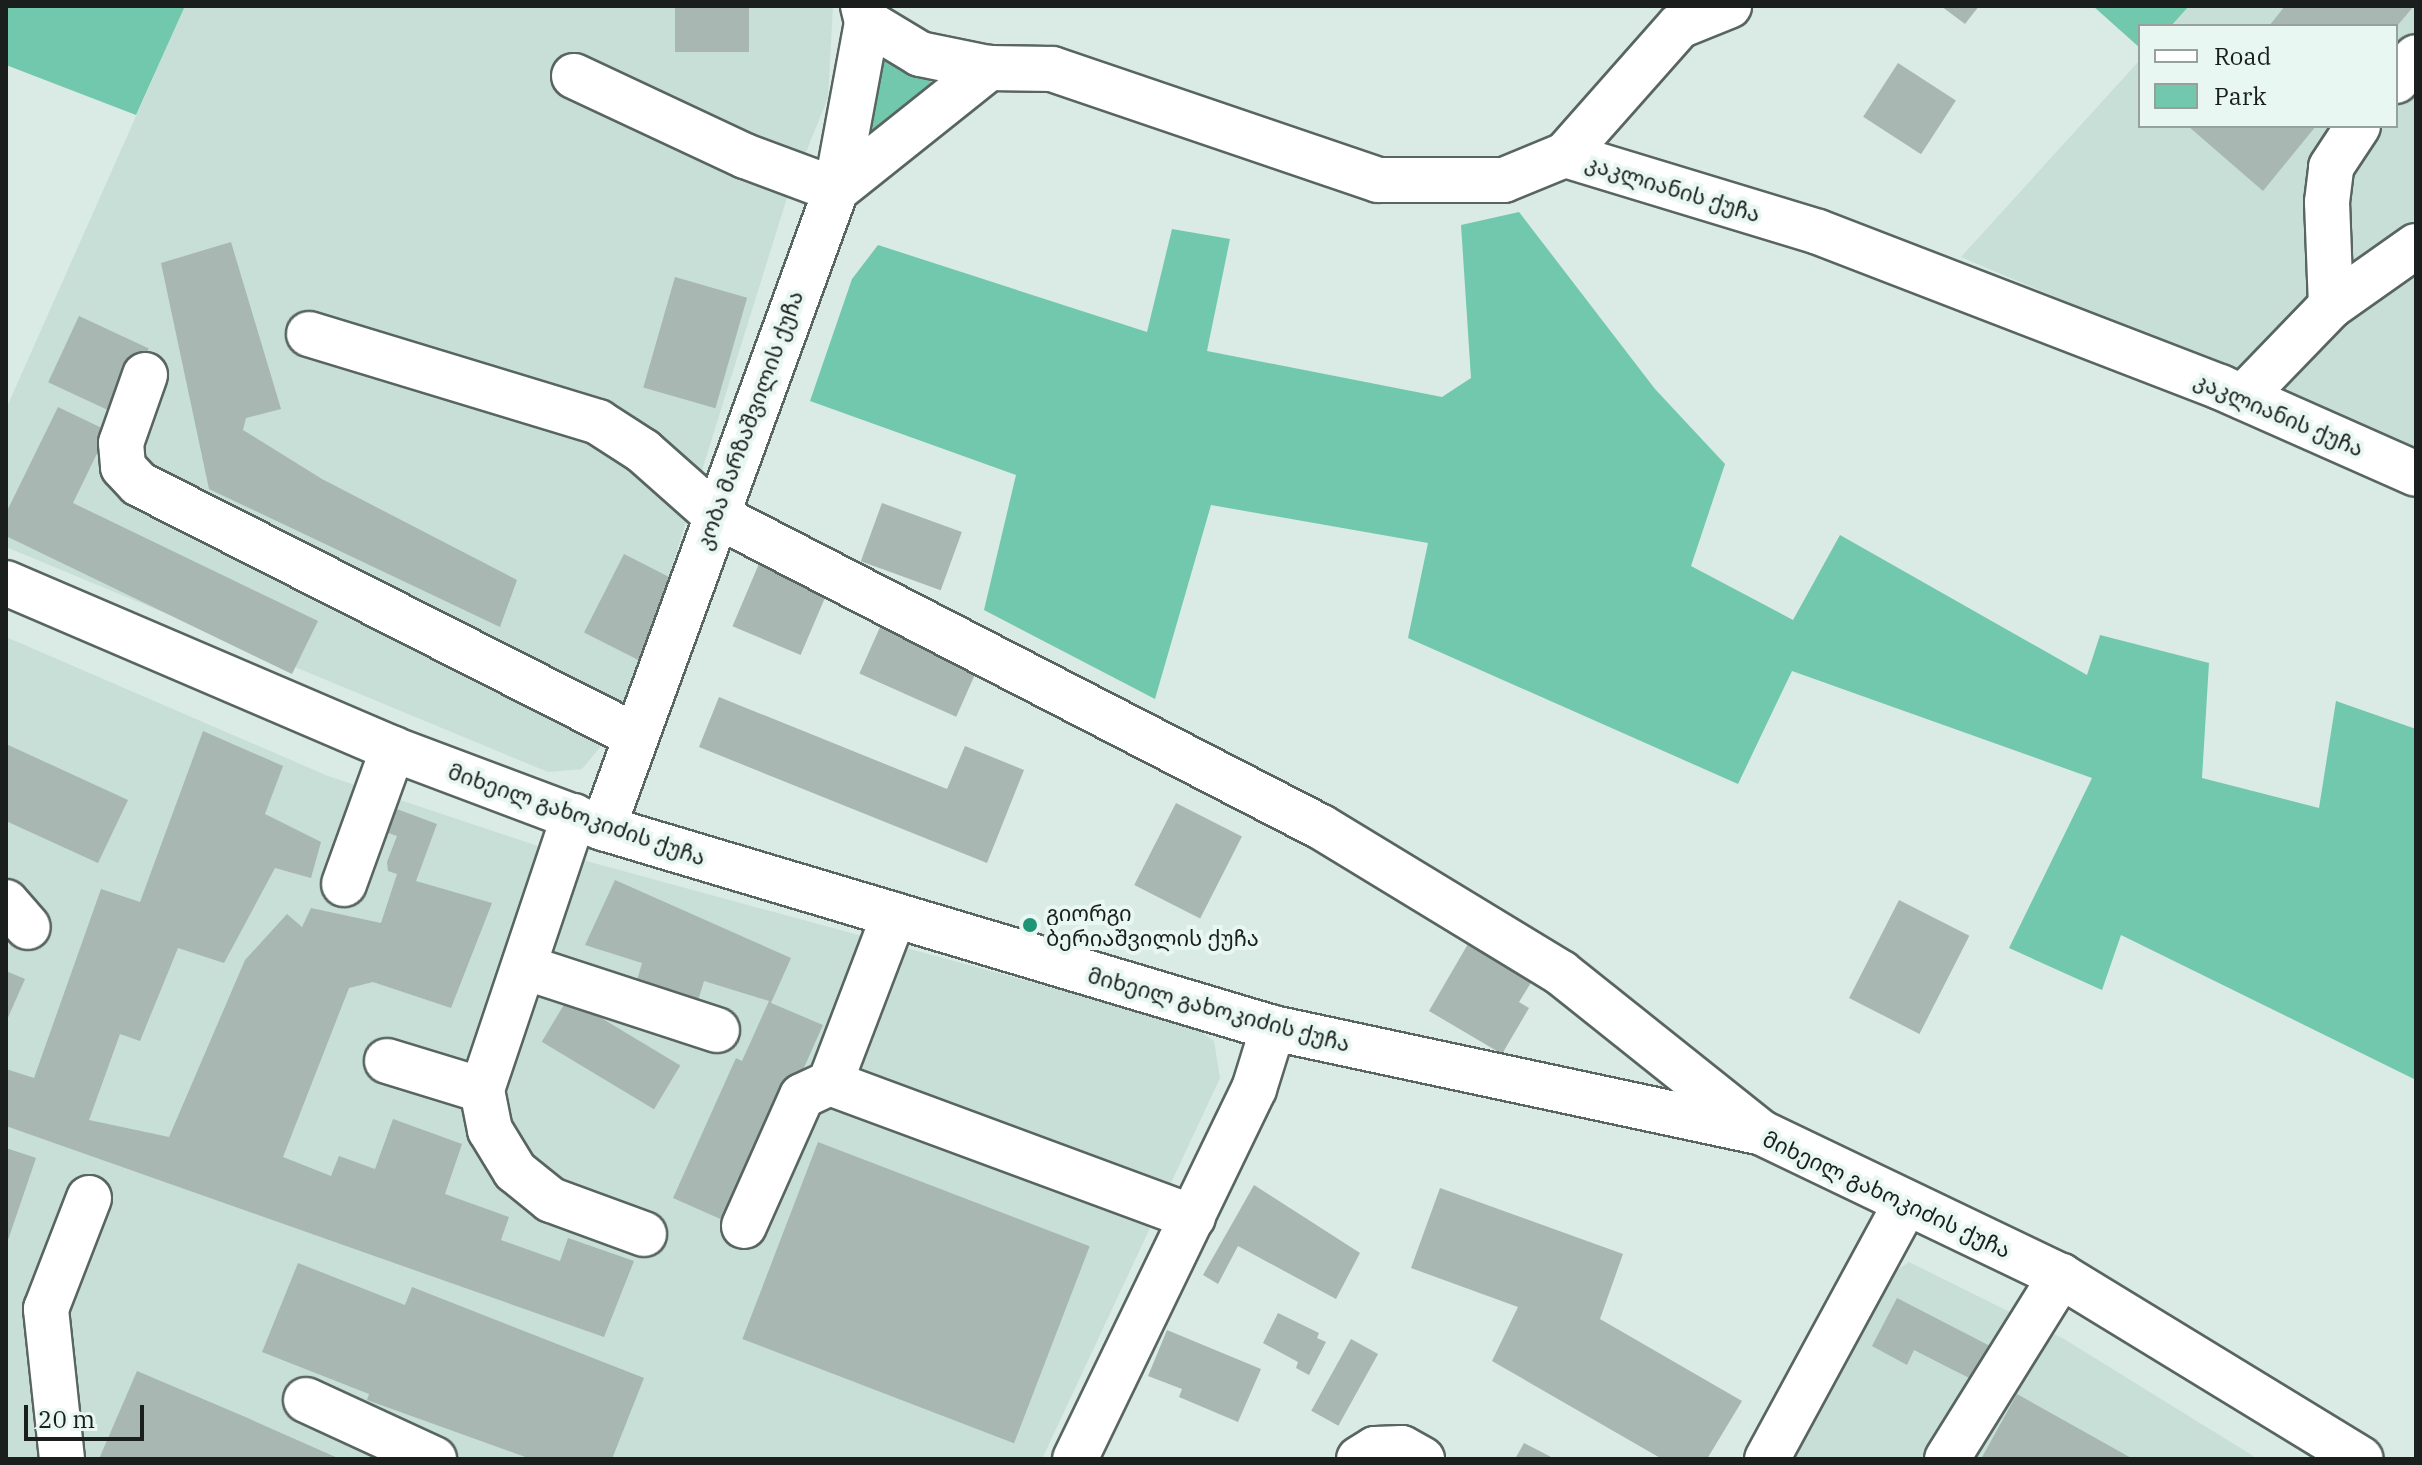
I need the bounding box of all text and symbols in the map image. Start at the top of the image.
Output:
legend [2138,24,2398,128]
text: Road [2214,40,2271,72]
text: Park [2214,80,2266,112]
street label: კაკლიანის ქუჩა [1582,149,1764,227]
street label: კობა მარზაშვილის ქუჩა [690,287,808,553]
street label: კაკლიანის ქუჩა [2190,366,2368,462]
street label: მიხეილ გახოკიძის ქუჩა [445,758,709,870]
place label: გიორგი ბერიაშვილის ქუჩა [1046,899,1259,950]
marker: გიორგი ბერიაშვილის ქუჩა [1021,916,1039,934]
street label: მიხეილ გახოკიძის ქუჩა [1085,961,1353,1057]
street label: მიხეილ გახოკიძის ქუჩა [1759,1125,2015,1263]
scale bar [28,1389,148,1439]
text: 20 m [38,1403,95,1435]

